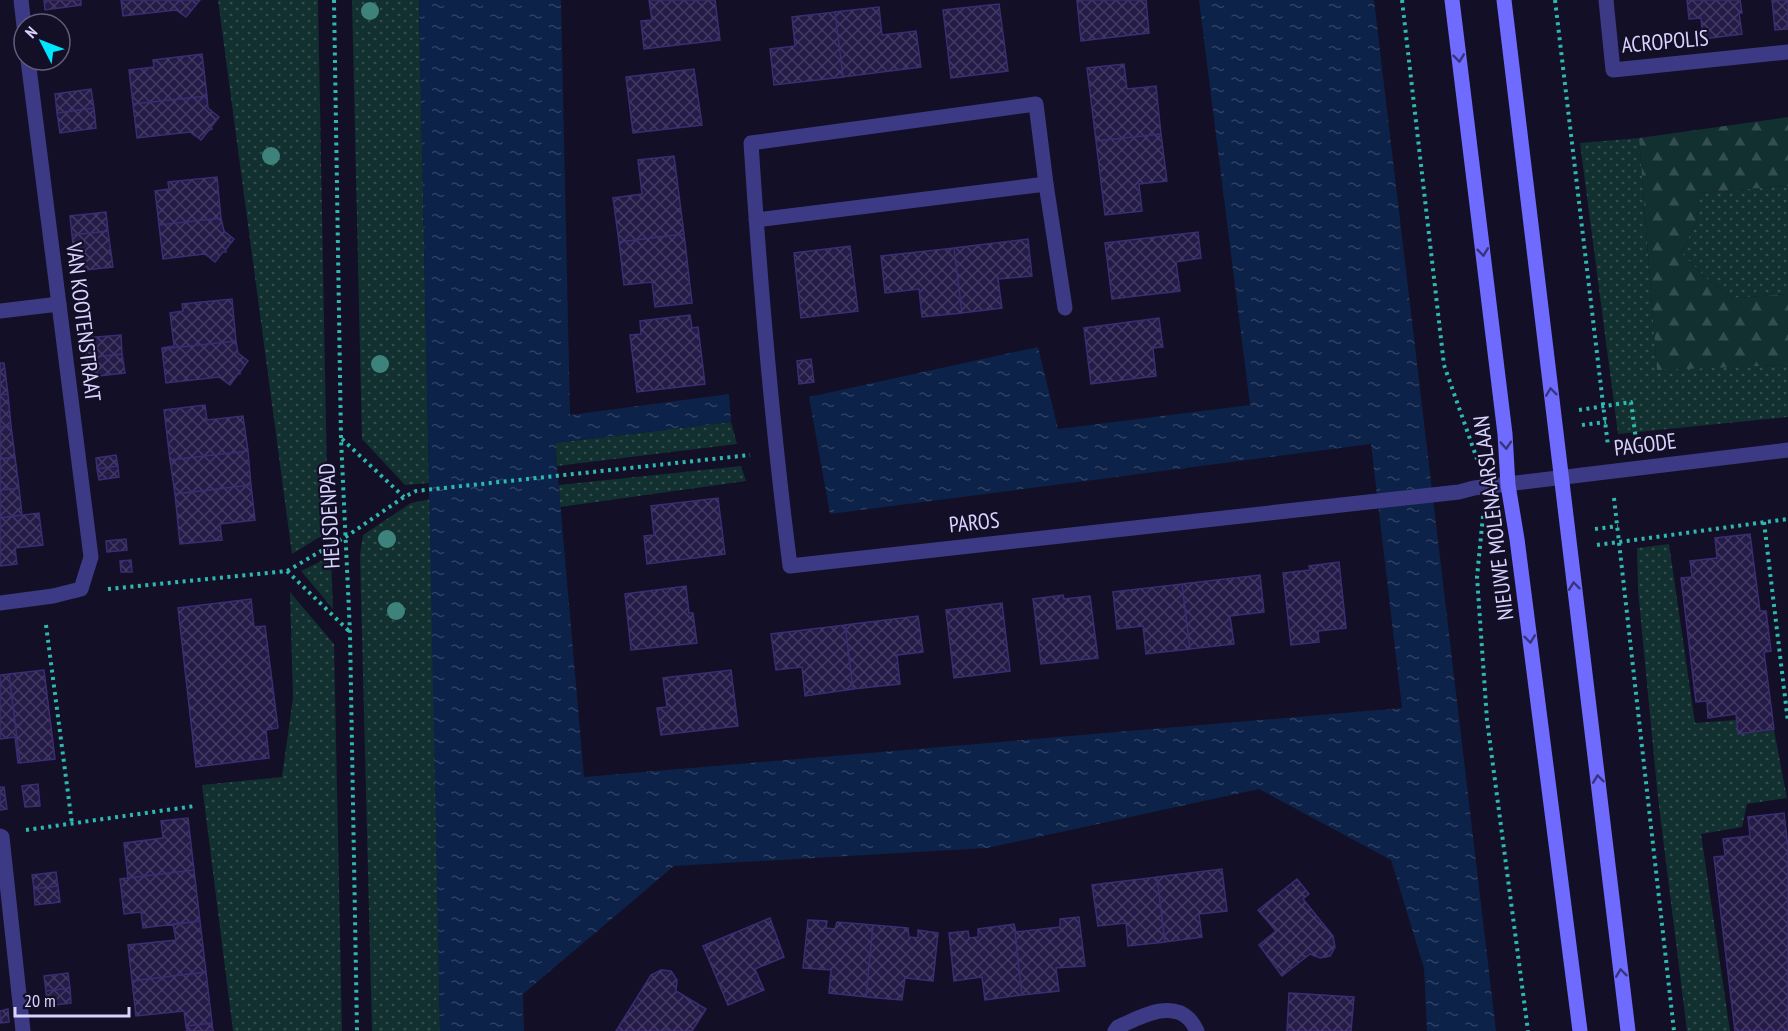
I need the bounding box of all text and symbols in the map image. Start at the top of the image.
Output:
north arrow [12,12,72,72]
text: N [21,22,41,42]
street label: ACROPOLIS [1620,23,1710,59]
one-way arrow [1452,53,1465,63]
street label: VAN KOOTENSTRAAT [60,240,108,403]
one-way arrow [1476,247,1488,256]
one-way arrow [1545,388,1557,397]
street label: NIEUWE MOLENAARSLAAN [1467,414,1519,622]
street label: PAGODE [1612,426,1678,462]
one-way arrow [1499,441,1512,450]
street label: HEUSDENPAD [312,463,346,569]
street label: PAROS [947,505,1001,539]
one-way arrow [1568,581,1581,590]
one-way arrow [1523,634,1536,643]
one-way arrow [1592,775,1604,784]
one-way arrow [1615,968,1628,978]
scale bar [15,980,129,1018]
text: 20 m [24,989,56,1012]

